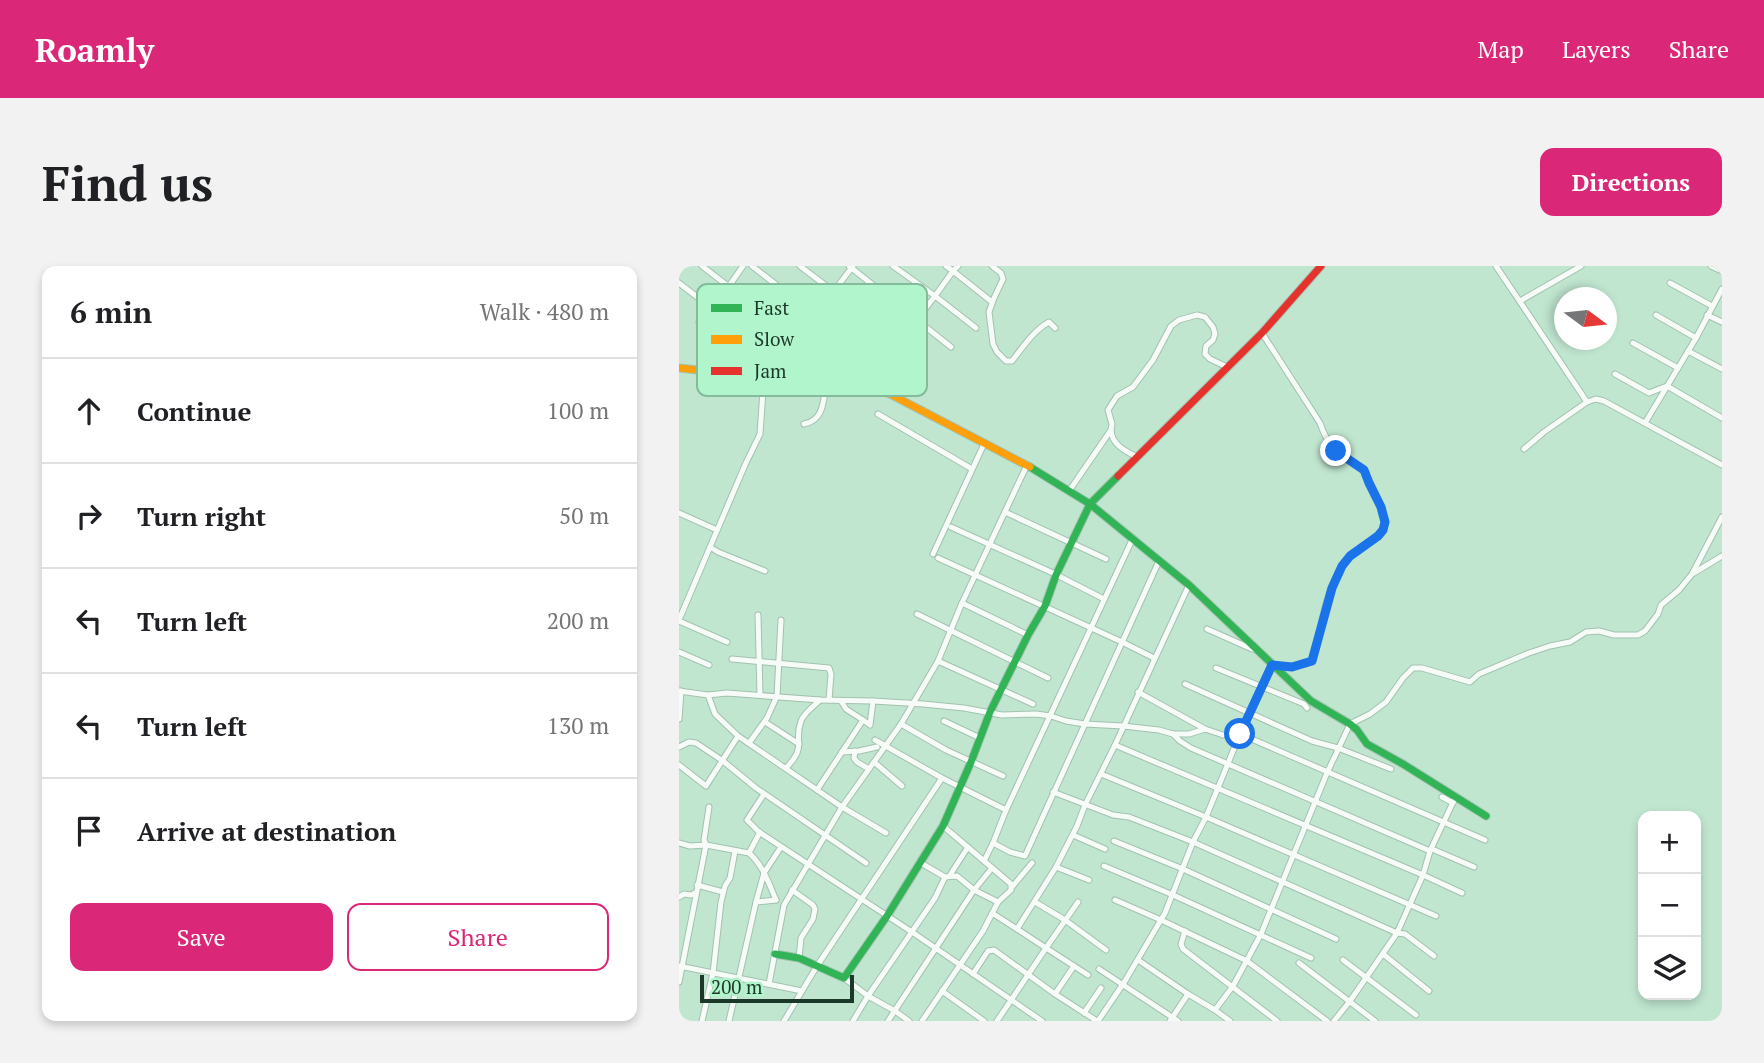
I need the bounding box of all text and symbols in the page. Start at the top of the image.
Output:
text: Roamly [35,28,154,71]
text: Map [1477,33,1524,65]
text: Layers [1562,33,1631,65]
text: Share [1669,33,1729,65]
button: Directions [1540,148,1722,216]
text: Find us [42,150,213,215]
legend [697,284,927,396]
north arrow [1554,287,1617,350]
text: 6 min [70,292,152,332]
text: Fast [754,295,789,320]
text: Walk · 480 m [480,296,609,327]
text: Slow [754,326,795,351]
text: Jam [754,358,787,383]
icon: ahead [70,392,108,430]
text: Continue [137,394,251,428]
text: 100 m [547,395,609,426]
route end [1320,435,1351,466]
icon: right [70,497,108,535]
text: Turn right [137,499,266,533]
text: 50 m [559,500,609,531]
icon: left [70,602,108,640]
text: Turn left [137,604,247,638]
text: 200 m [547,605,609,636]
icon: left [70,707,108,745]
text: Turn left [137,709,247,743]
text: 130 m [547,710,609,741]
route start [1224,718,1255,749]
map controls [1638,811,1701,1000]
button: + [1638,811,1701,874]
icon: arrive [70,812,108,850]
text: Arrive at destination [137,814,396,848]
button: − [1638,874,1701,937]
button: Save [70,903,333,971]
button: Share [347,903,609,971]
button: layers [1638,937,1701,1000]
scale bar [700,972,854,1004]
text: 200 m [711,974,762,999]

